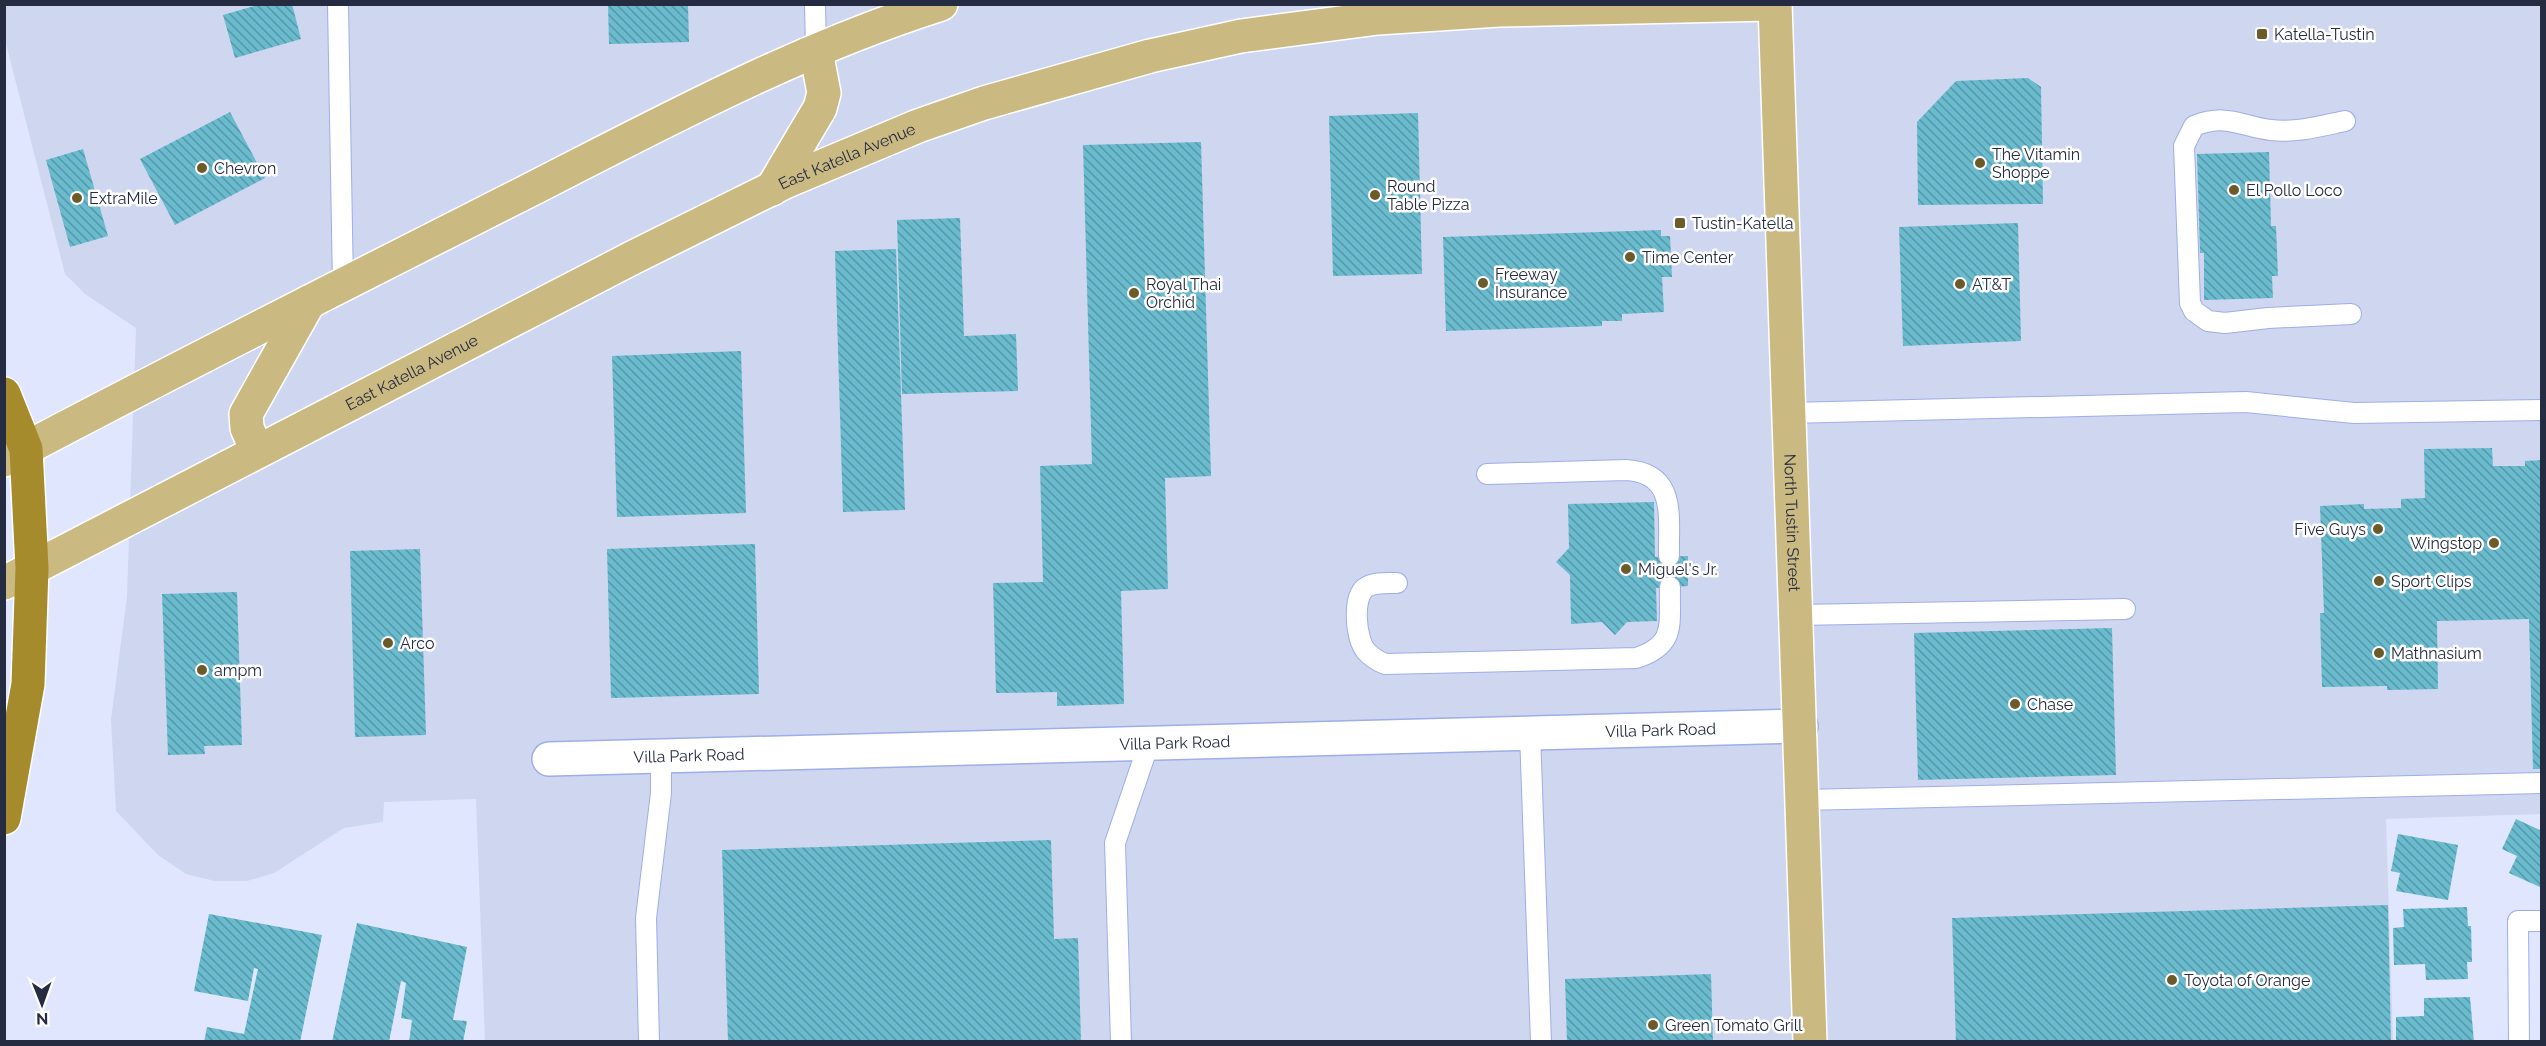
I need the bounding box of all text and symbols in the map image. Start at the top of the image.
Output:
place label: Katella-Tustin [2274,25,2375,44]
marker: Katella-Tustin [2255,27,2269,41]
street label: East Katella Avenue [775,119,918,194]
place label: The Vitamin Shoppe [1992,145,2080,182]
marker: The Vitamin Shoppe [1973,156,1987,170]
place label: Chevron [214,159,276,178]
marker: Chevron [195,161,209,175]
place label: Round Table Pizza [1387,177,1469,214]
place label: El Pollo Loco [2246,181,2342,200]
marker: El Pollo Loco [2227,183,2241,197]
marker: Round Table Pizza [1368,188,1382,202]
place label: ExtraMile [89,189,158,208]
marker: ExtraMile [70,191,84,205]
place label: Tustin-Katella [1692,214,1794,233]
marker: Tustin-Katella [1673,216,1687,230]
place label: Time Center [1642,248,1734,267]
marker: Time Center [1623,250,1637,264]
place label: Freeway Insurance [1495,265,1567,302]
place label: Royal Thai Orchid [1146,275,1221,312]
place label: AT&T [1972,275,2011,294]
marker: Freeway Insurance [1476,276,1490,290]
marker: AT&T [1953,277,1967,291]
marker: Royal Thai Orchid [1127,286,1141,300]
street label: East Katella Avenue [342,330,481,415]
street label: North Tustin Street [1780,453,1804,593]
place label: Five Guys [2294,520,2366,539]
marker: Five Guys [2371,522,2385,536]
place label: Wingstop [2410,534,2482,553]
marker: Wingstop [2487,536,2501,550]
place label: Miguel's Jr. [1638,560,1718,579]
marker: Miguel's Jr. [1619,562,1633,576]
place label: Sport Clips [2391,572,2472,591]
marker: Sport Clips [2372,574,2386,588]
place label: Arco [400,634,434,653]
marker: Arco [381,636,395,650]
place label: Mathnasium [2391,644,2482,663]
marker: Mathnasium [2372,646,2386,660]
place label: ampm [214,661,262,680]
marker: ampm [195,663,209,677]
place label: Chase [2027,695,2073,714]
marker: Chase [2008,697,2022,711]
street label: Villa Park Road [1605,719,1716,741]
street label: Villa Park Road [1119,732,1231,754]
street label: Villa Park Road [633,745,745,767]
place label: Toyota of Orange [2184,971,2310,990]
marker: Toyota of Orange [2165,973,2179,987]
north arrow [12,974,72,1034]
text: N [36,1009,49,1028]
place label: Green Tomato Grill [1665,1016,1803,1035]
marker: Green Tomato Grill [1646,1018,1660,1032]

